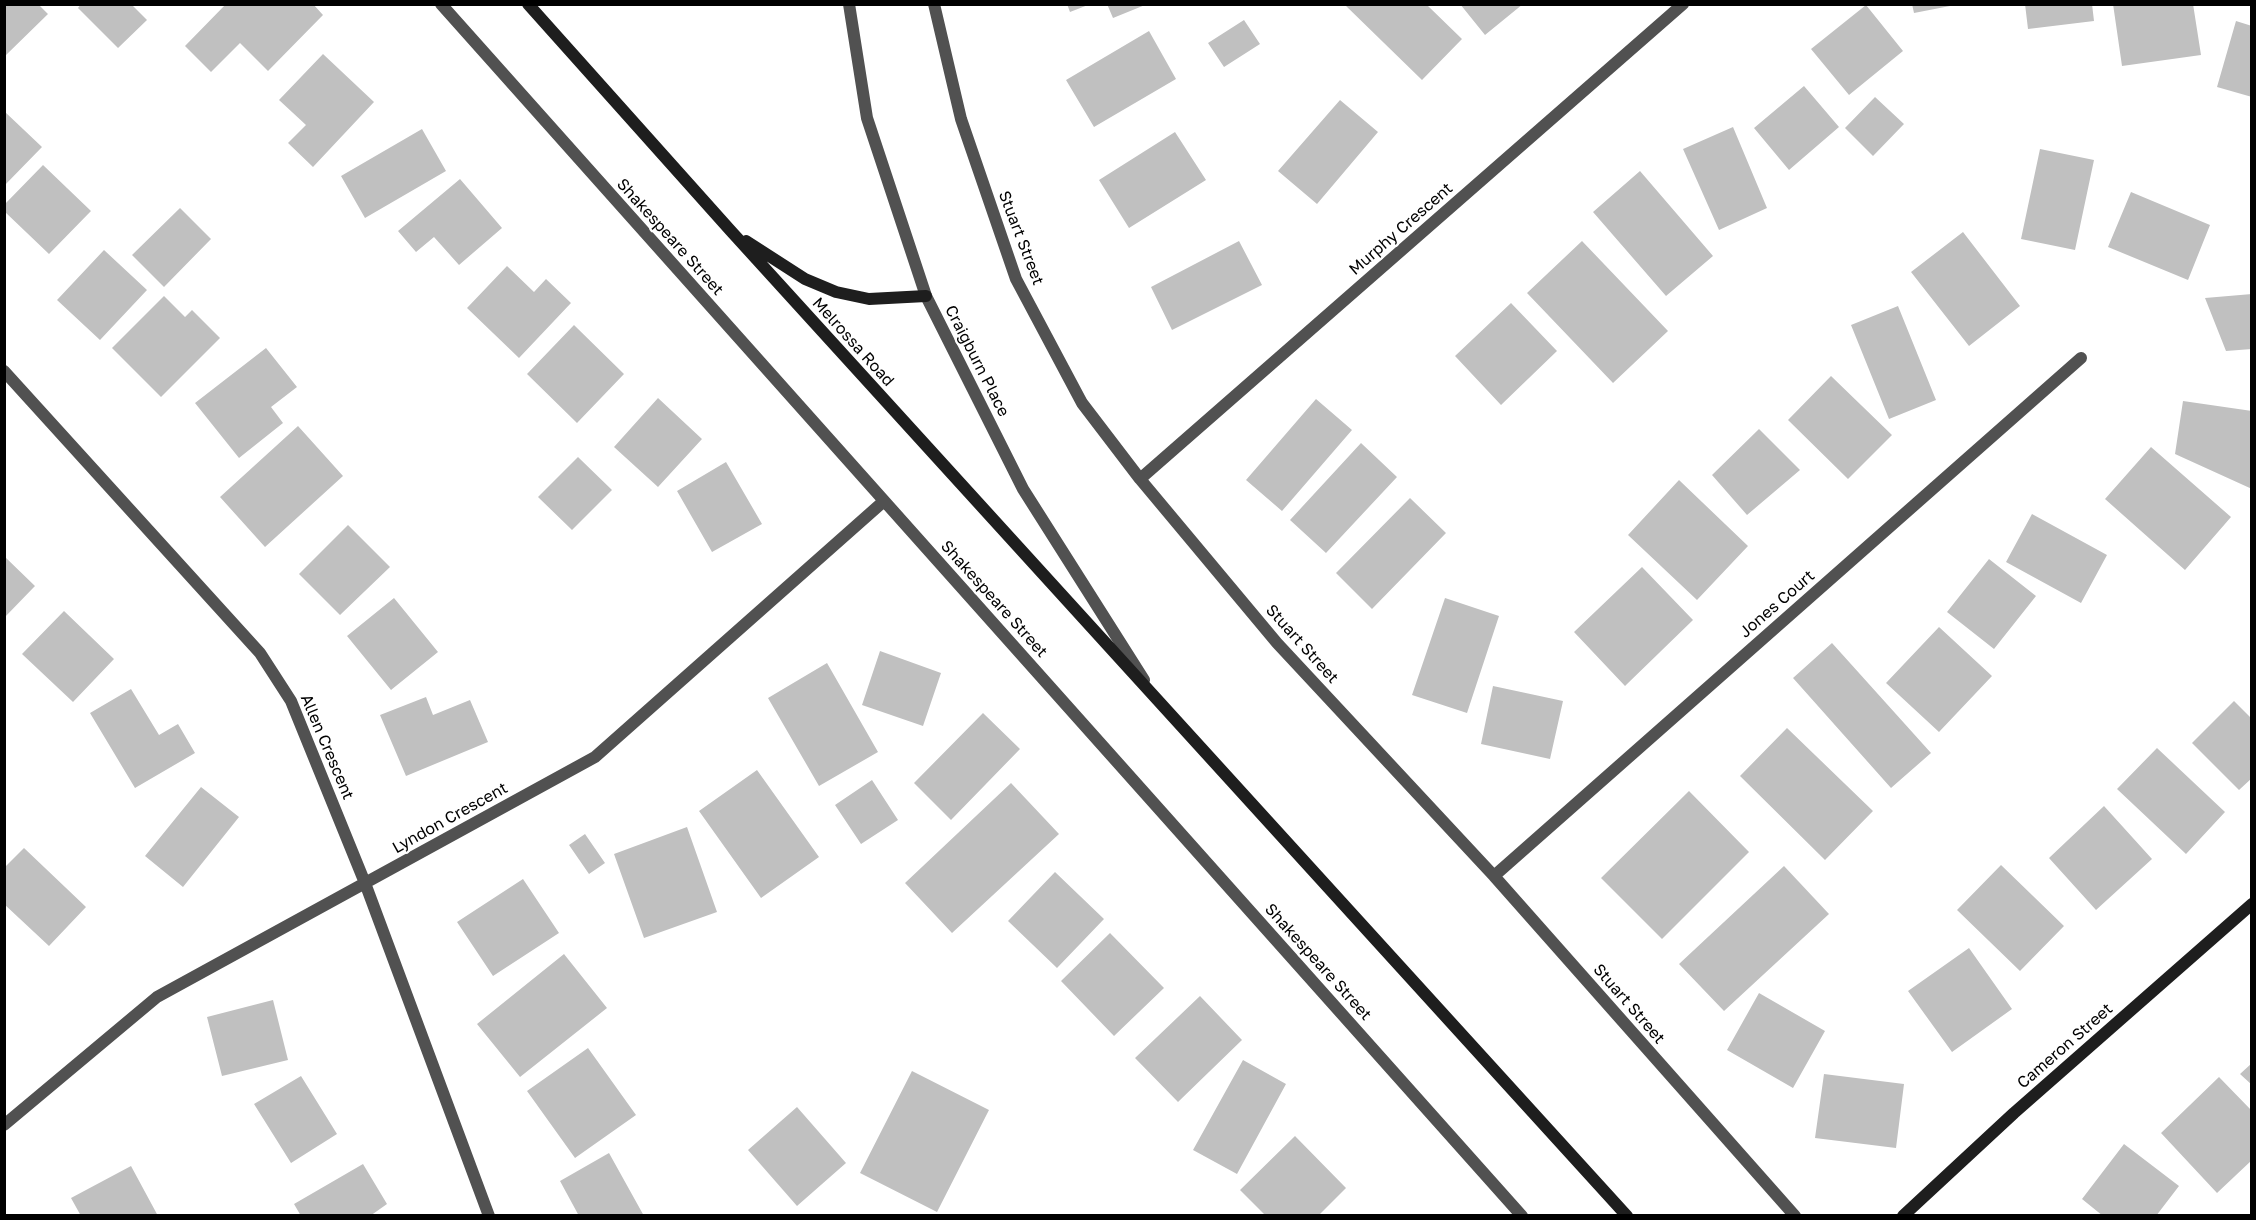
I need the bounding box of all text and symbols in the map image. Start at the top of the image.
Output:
street label: Shakespeare Street [613,175,727,299]
street label: Murphy Crescent [1345,179,1457,279]
street label: Stuart Street [994,188,1048,288]
street label: Melrossa Road [808,294,898,390]
street label: Craigburn Place [941,302,1013,420]
street label: Shakespeare Street [937,537,1051,661]
street label: Jones Court [1736,566,1818,642]
street label: Stuart Street [1262,601,1342,687]
street label: Allen Crescent [296,692,358,802]
street label: Lyndon Crescent [389,778,511,858]
street label: Shakespeare Street [1261,900,1375,1024]
street label: Stuart Street [1589,960,1669,1048]
street label: Cameron Street [2013,999,2117,1093]

